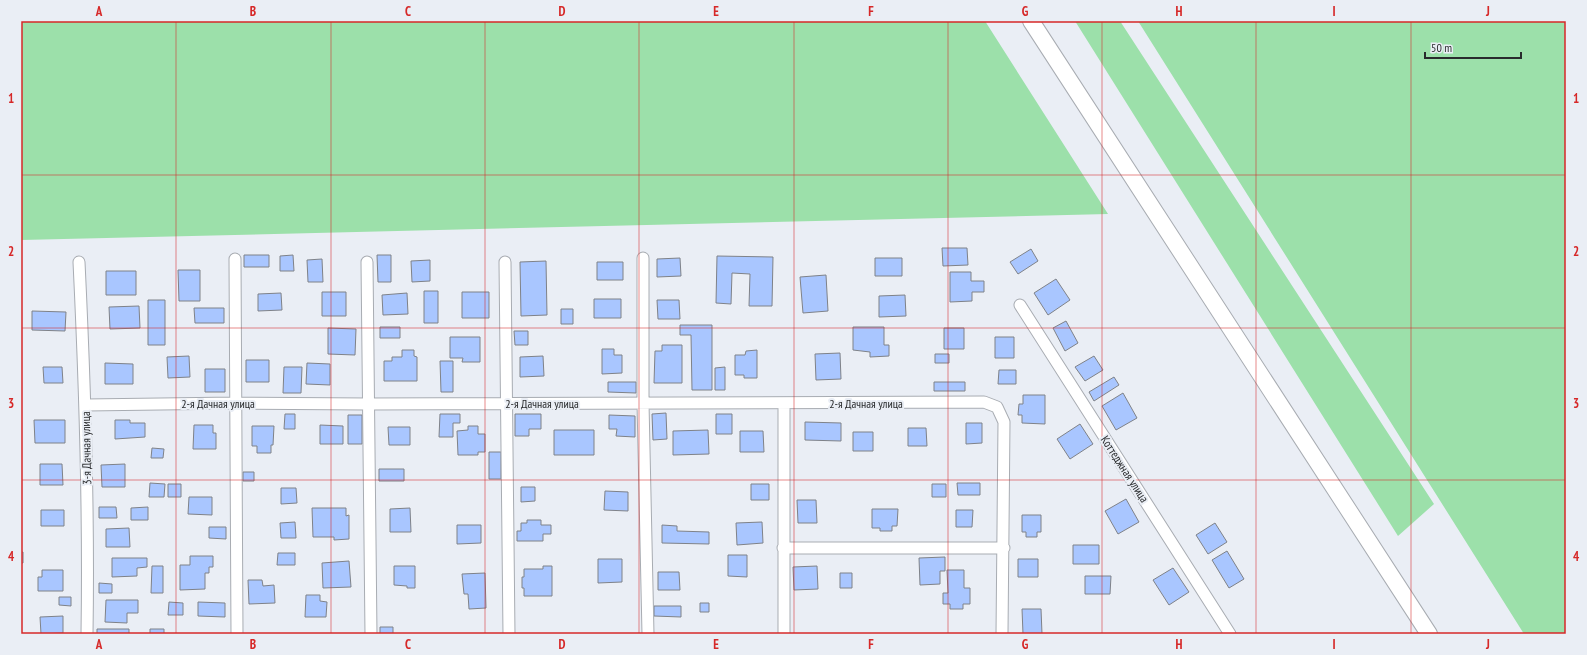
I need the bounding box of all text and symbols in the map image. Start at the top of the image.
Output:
text: A [95,3,103,20]
text: B [250,3,256,20]
text: C [405,3,411,20]
text: D [559,3,566,20]
text: E [713,3,719,20]
text: F [868,3,874,20]
text: G [1022,3,1029,20]
text: H [1176,3,1183,20]
text: I [1332,3,1336,20]
text: J [1485,3,1490,20]
scale bar [1425,34,1521,60]
text: 50 m [1431,40,1452,55]
text: 1 [8,90,14,107]
text: 1 [1573,90,1579,107]
text: 2 [8,243,14,260]
text: 2 [1573,243,1579,260]
text: 3 [8,395,14,412]
text: 3 [1573,395,1579,412]
street label: 2-я Дачная улица [181,396,255,411]
street label: 2-я Дачная улица [505,396,579,411]
street label: 2-я Дачная улица [829,396,903,411]
street label: 3-я Дачная улица [78,411,94,485]
street label: Коттеджная улица [1098,433,1152,505]
text: 4 [8,548,15,565]
text: 4 [1573,548,1580,565]
text: A [95,636,103,653]
text: B [250,636,256,653]
text: C [405,636,411,653]
text: D [559,636,566,653]
text: E [713,636,719,653]
text: F [868,636,874,653]
text: G [1022,636,1029,653]
text: H [1176,636,1183,653]
text: I [1332,636,1336,653]
text: J [1485,636,1490,653]

